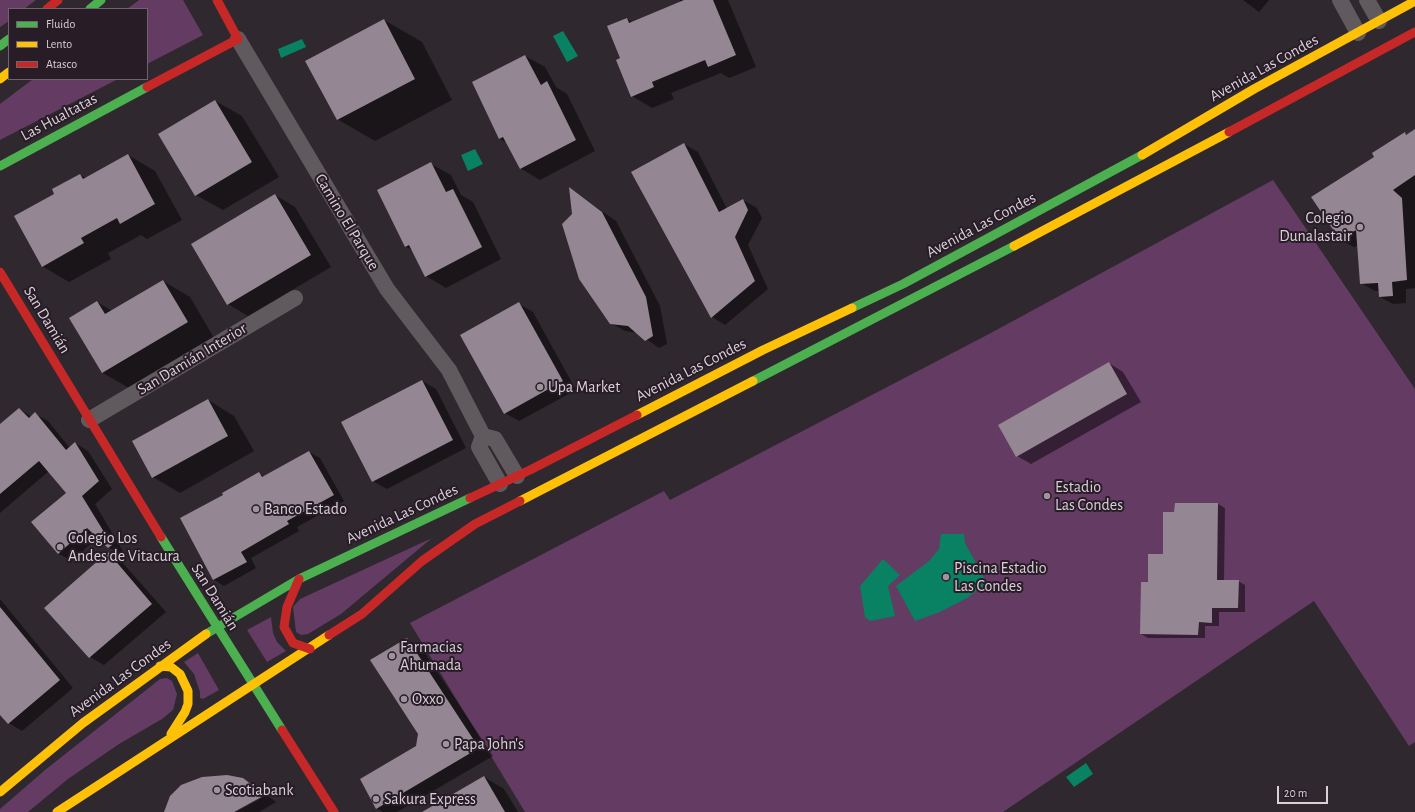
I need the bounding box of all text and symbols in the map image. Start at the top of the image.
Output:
legend [8,8,148,80]
text: Fluido [46,18,75,30]
street label: Avenida Las Condes [1206,30,1322,106]
text: Lento [46,38,72,50]
text: Atasco [46,58,77,70]
street label: Las Hualtatas [17,89,101,145]
street label: Camino El Parque [311,170,383,274]
street label: Avenida Las Condes [923,188,1039,262]
place label: Colegio Dunalastair [1279,208,1352,246]
marker: Colegio Dunalastair [1355,222,1365,232]
street label: San Damián [19,283,75,357]
street label: San Damián Interior [134,319,250,399]
street label: Avenida Las Condes [633,334,749,406]
place label: Upa Market [548,377,620,397]
marker: Upa Market [535,382,545,392]
place label: Estadio Las Condes [1055,477,1123,515]
street label: Avenida Las Condes [343,480,461,548]
marker: Estadio Las Condes [1042,491,1052,501]
place label: Banco Estado [264,499,347,519]
marker: Banco Estado [251,504,261,514]
place label: Colegio Los Andes de Vitacura [68,528,180,566]
marker: Colegio Los Andes de Vitacura [55,542,65,552]
place label: Piscina Estadio Las Condes [954,558,1047,596]
street label: San Damián [187,560,243,634]
marker: Piscina Estadio Las Condes [941,572,951,582]
street label: Avenida Las Condes [65,635,175,721]
place label: Farmacias Ahumada [400,637,462,675]
marker: Farmacias Ahumada [387,651,397,661]
place label: Oxxo [412,689,444,709]
marker: Oxxo [399,694,409,704]
place label: Papa John's [454,734,524,754]
marker: Papa John's [441,739,451,749]
scale bar [1279,778,1330,804]
place label: Scotiabank [225,780,294,800]
marker: Scotiabank [212,785,222,795]
text: 20 m [1284,787,1307,799]
place label: Sakura Express [384,789,476,809]
marker: Sakura Express [371,794,381,804]

